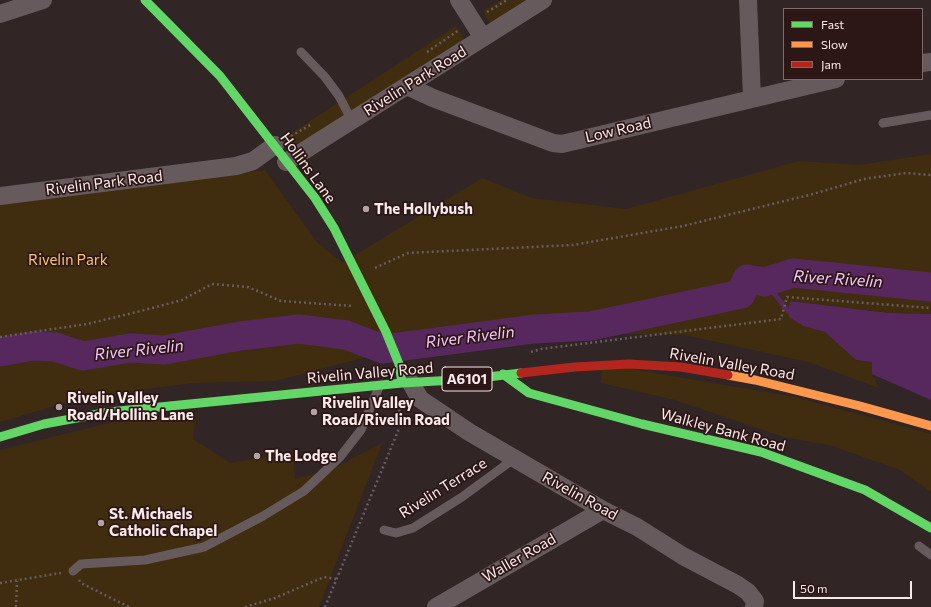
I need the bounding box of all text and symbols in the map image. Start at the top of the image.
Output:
legend [783,8,923,80]
text: Fast [821,17,844,31]
text: Slow [821,37,848,51]
street label: Rivelin Park Road [360,42,470,120]
text: Jam [821,57,841,71]
street label: Low Road [583,114,653,146]
street label: Hollins Lane [276,129,340,207]
street label: Rivelin Park Road [45,167,163,199]
place label: The Hollybush [374,200,473,218]
marker: The Hollybush [361,204,371,214]
park label: Rivelin Park [28,251,108,269]
water label: River Rivelin [793,266,883,292]
water label: River Rivelin [424,322,516,352]
water label: River Rivelin [94,336,184,364]
street label: Rivelin Valley Road [668,344,796,384]
street label: Rivelin Valley Road [306,359,434,387]
road number: A6101 [442,367,492,391]
place label: Rivelin Valley Road/Hollins Lane [67,389,194,424]
place label: Rivelin Valley Road/Rivelin Road [322,394,450,429]
marker: Rivelin Valley Road/Hollins Lane [54,402,64,412]
street label: Walkley Bank Road [659,405,787,455]
marker: Rivelin Valley Road/Rivelin Road [309,407,319,417]
place label: The Lodge [265,447,337,465]
marker: The Lodge [252,451,262,461]
street label: Rivelin Terrace [396,454,490,522]
street label: Rivelin Road [539,468,621,524]
place label: St. Michaels Catholic Chapel [109,505,217,540]
marker: St. Michaels Catholic Chapel [96,518,106,528]
street label: Waller Road [479,530,559,586]
scale bar [795,573,914,599]
text: 50 m [800,581,828,595]

